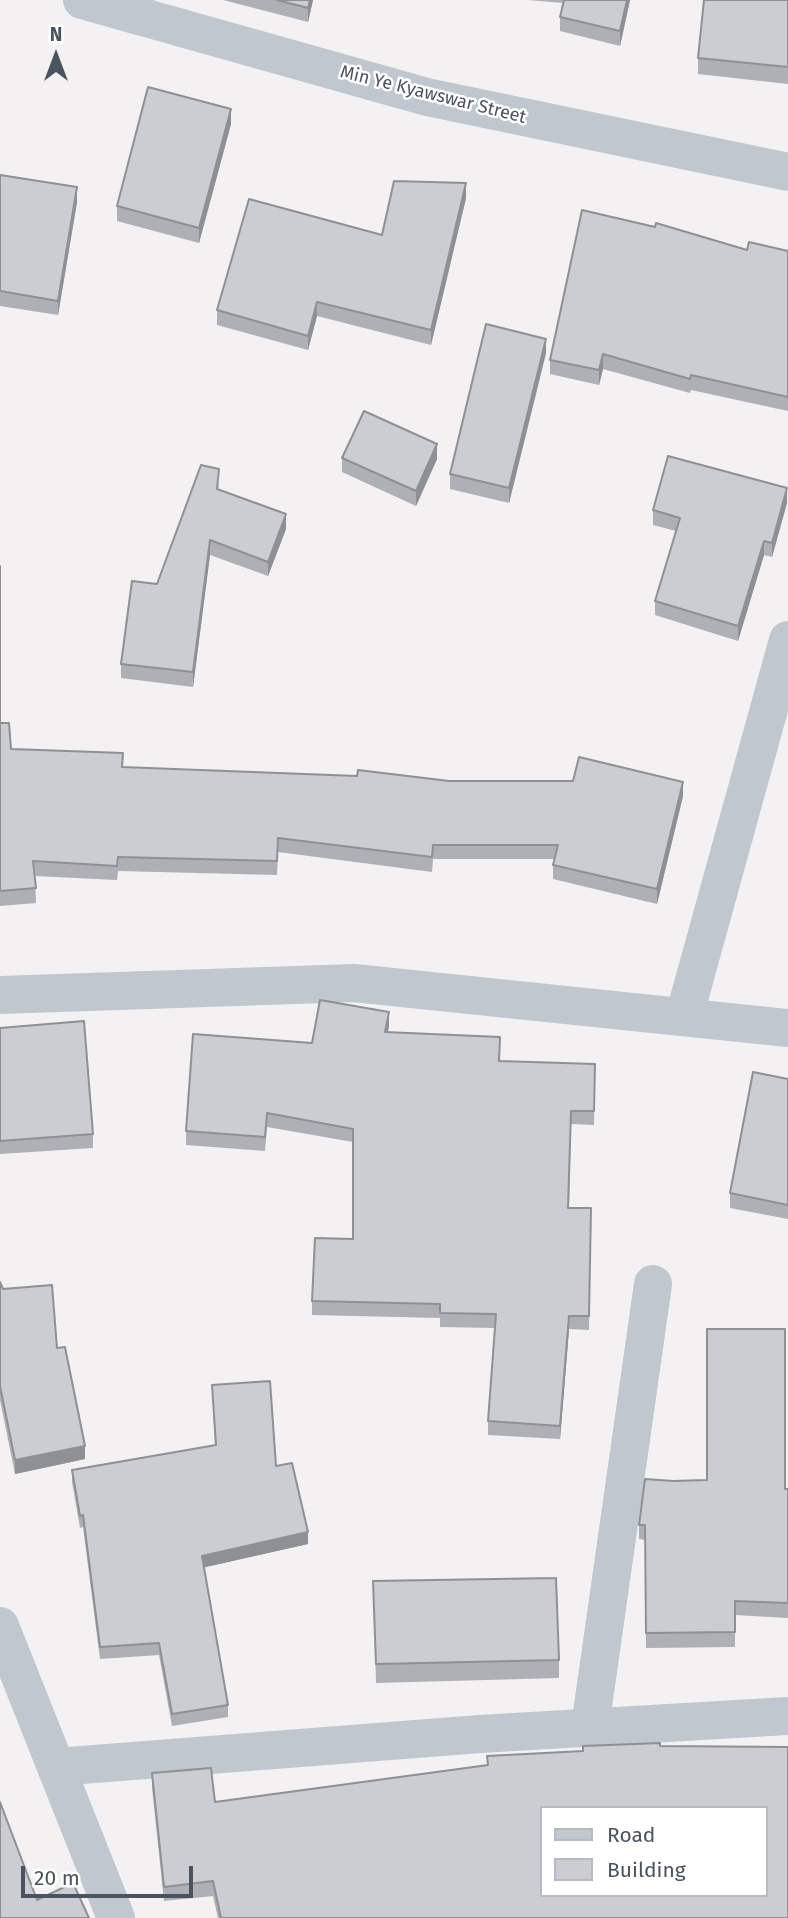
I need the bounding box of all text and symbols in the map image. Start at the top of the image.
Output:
north arrow [21,21,91,91]
text: N [50,23,62,46]
street label: Min Ye Kyawswar Street [338,61,528,129]
legend [540,1806,767,1897]
text: Road [607,1822,655,1848]
scale bar [24,1852,196,1896]
text: Building [607,1857,686,1883]
text: 20 m [34,1865,80,1891]

